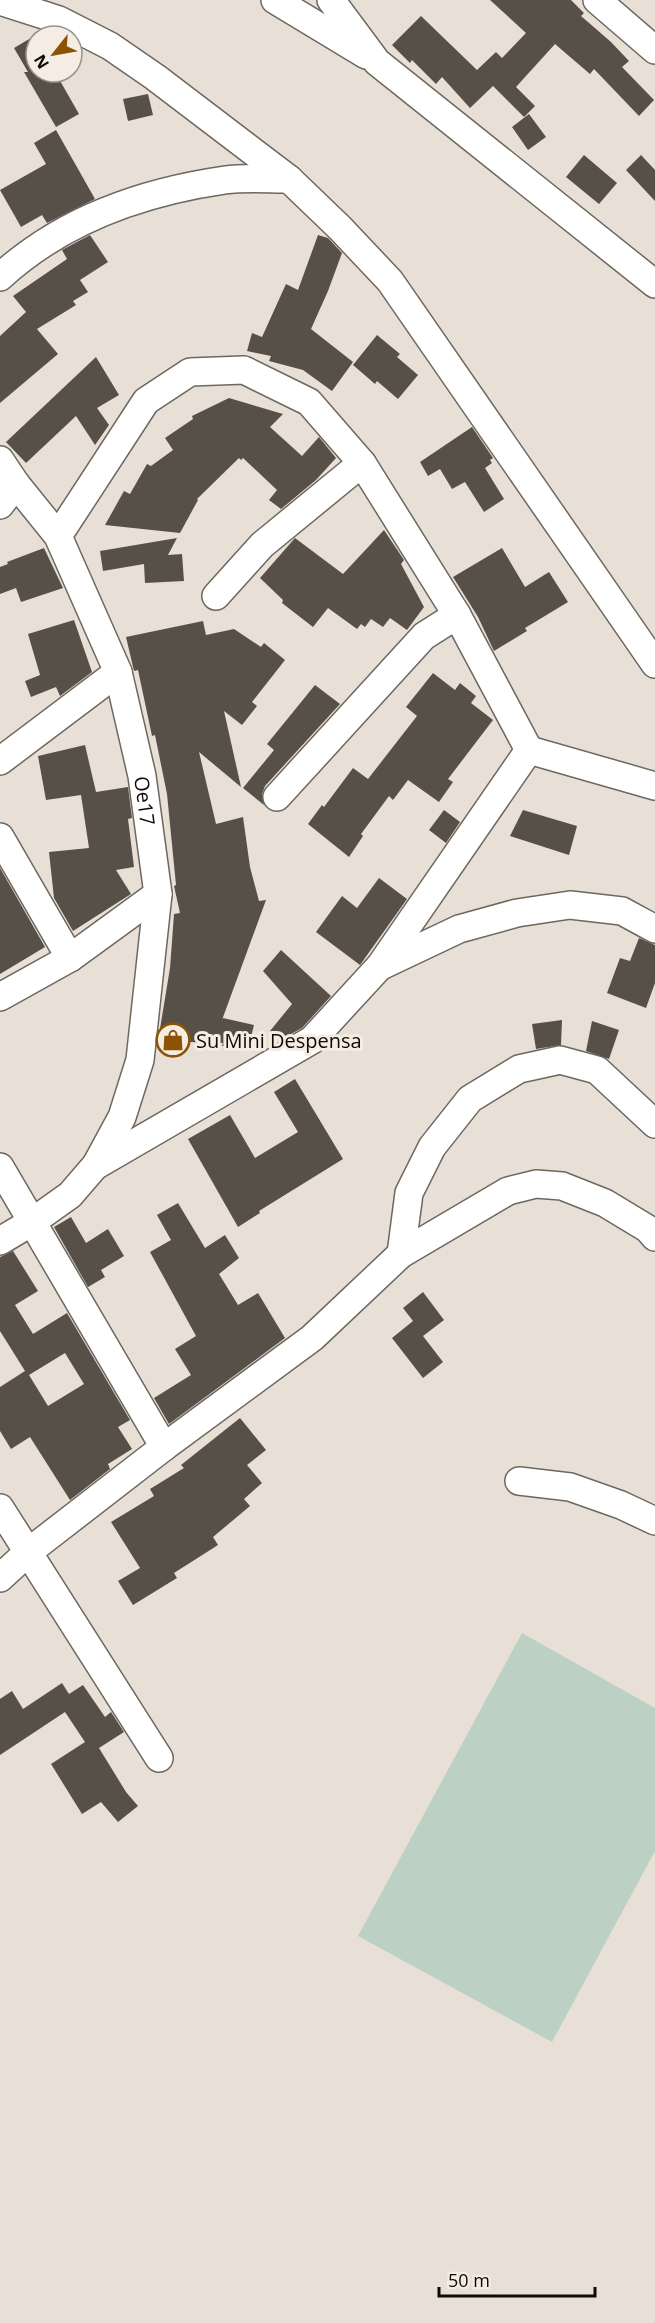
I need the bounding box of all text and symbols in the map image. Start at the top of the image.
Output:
north arrow [24,24,84,84]
text: N [28,50,54,73]
street label: Oe17 [129,774,162,827]
shop icon: Su Mini Despensa [155,1022,191,1058]
place label: Su Mini Despensa [196,1027,362,1054]
scale bar [439,2260,595,2298]
text: 50 m [448,2268,490,2292]

